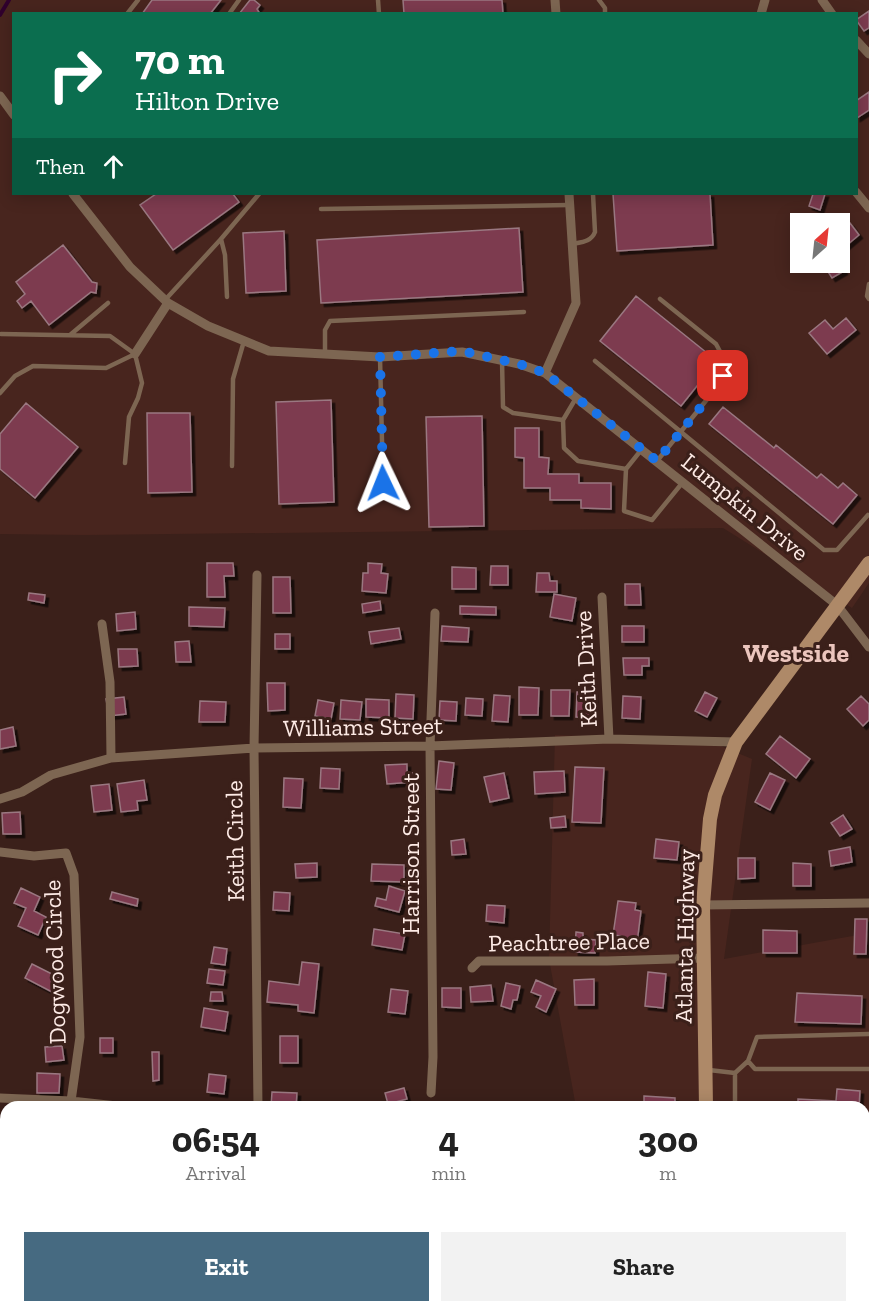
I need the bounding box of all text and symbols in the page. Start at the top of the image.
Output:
text: 70 m [135,34,225,85]
icon: right [36,36,114,114]
text: Hilton Drive [135,85,279,117]
icon: ahead [97,150,130,183]
text: Then [36,153,85,180]
north arrow [790,213,850,273]
map controls [790,213,850,273]
pin [697,350,748,401]
icon: arrive [706,359,739,392]
street label: Lumpkin Drive [676,447,815,567]
position arrow [351,451,415,515]
street label: Keith Drive [568,610,603,728]
district label: Westside [743,637,849,669]
street label: Williams Street [283,711,443,742]
street label: Harrison Street [396,773,425,935]
street label: Keith Circle [219,780,250,902]
street label: Atlanta Highway [668,848,701,1024]
street label: Dogwood Circle [37,879,72,1045]
street label: Peachtree Place [488,926,650,957]
text: 06:54 [172,1118,260,1161]
text: 4 [439,1118,459,1161]
text: 300 [638,1118,698,1161]
text: Arrival [186,1161,246,1185]
text: min [432,1161,466,1185]
text: m [659,1161,677,1185]
button: Exit [24,1232,429,1301]
button: Share [441,1232,846,1301]

